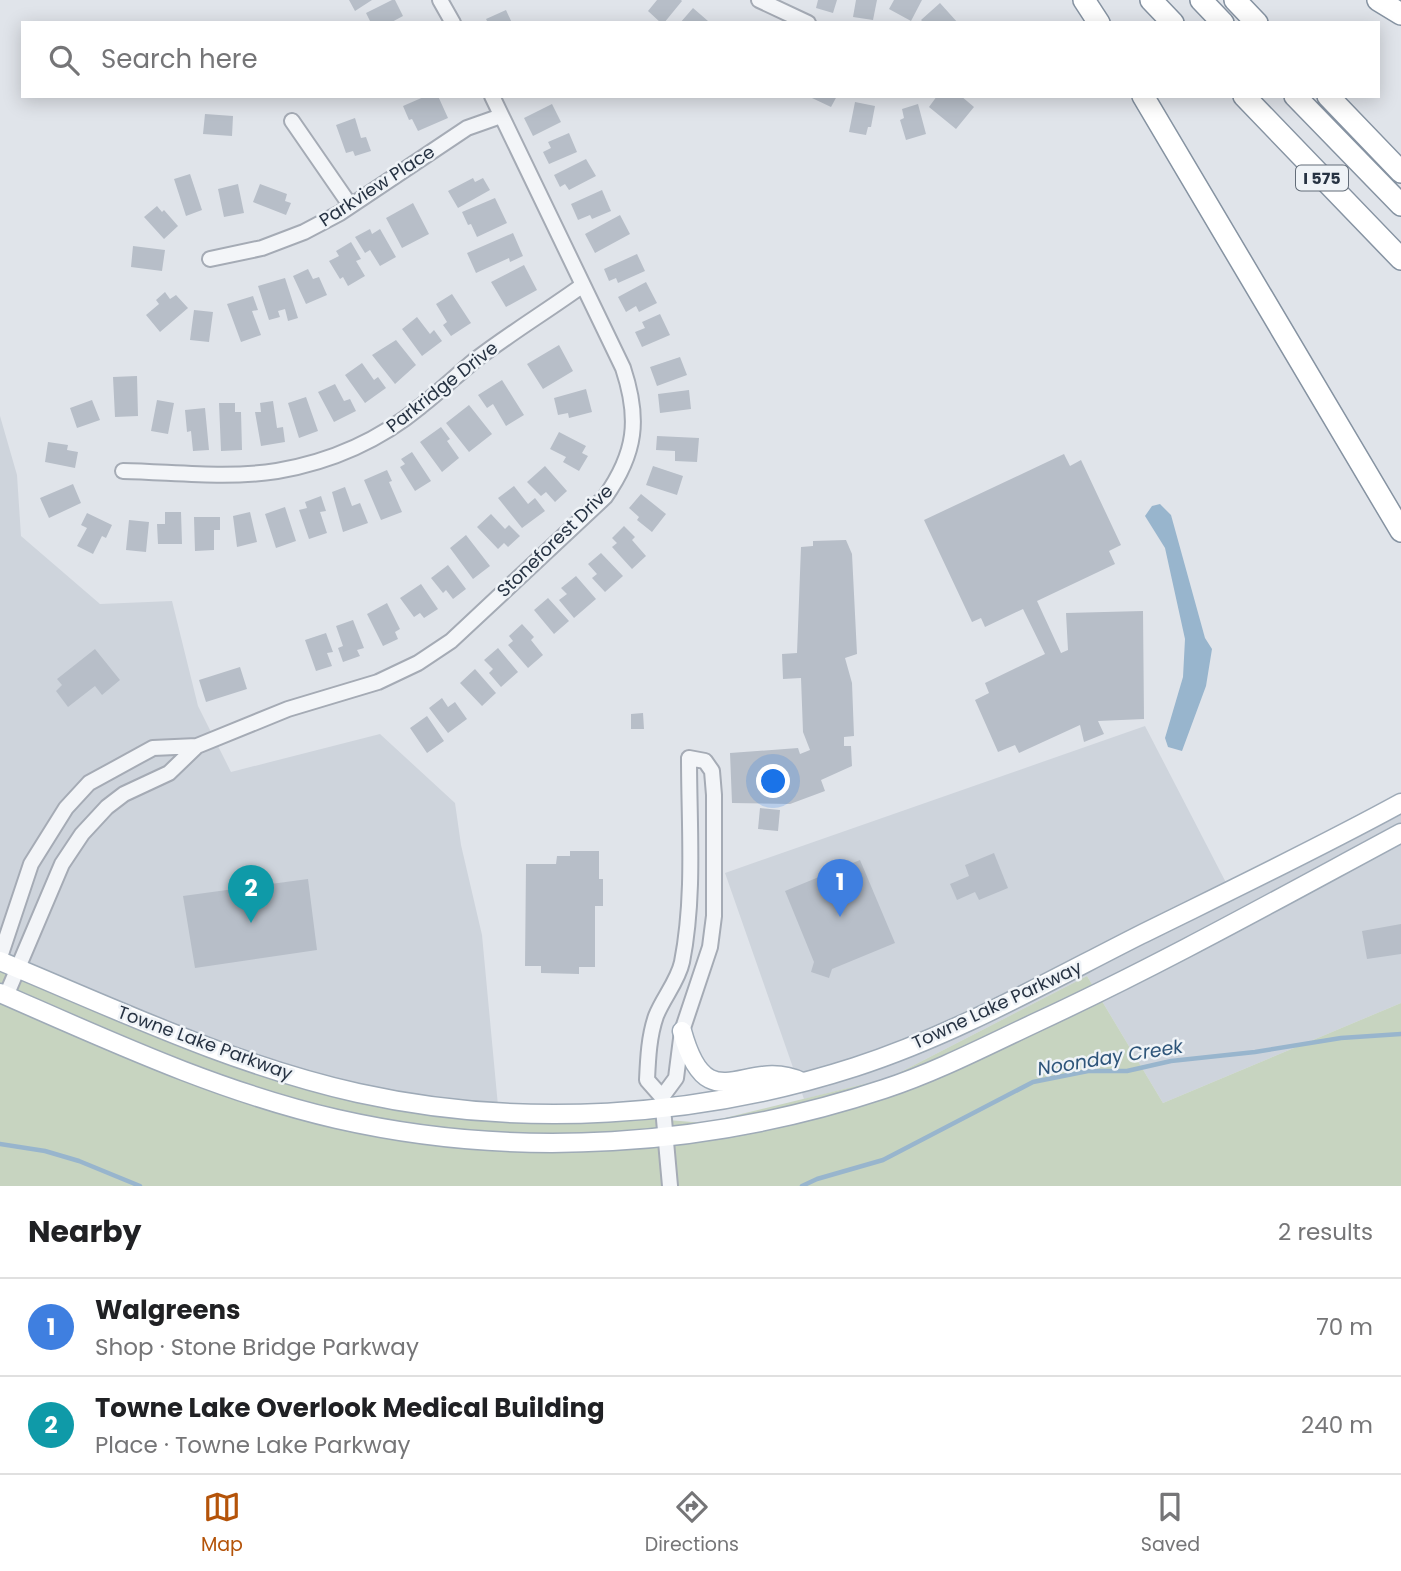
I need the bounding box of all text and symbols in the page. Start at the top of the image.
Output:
search box [21,21,1380,98]
icon: search [45,41,83,79]
text: Search here [101,41,258,77]
street label: Parkview Place [314,139,439,232]
road number: I 575 [1296,166,1348,190]
street label: Parkridge Drive [381,335,503,438]
street label: Stoneforest Drive [491,479,618,603]
your location [756,764,790,798]
pin: 1 [817,859,863,917]
pin: 2 [228,865,274,923]
street label: Towne Lake Parkway [908,954,1086,1055]
street label: Towne Lake Parkway [114,999,296,1086]
water label: Noonday Creek [1035,1032,1186,1082]
text: Nearby [28,1210,142,1253]
text: 2 results [1278,1216,1373,1248]
text: Walgreens [95,1292,241,1328]
text: 1 [47,1311,55,1343]
text: 70 m [1316,1311,1373,1343]
text: Shop · Stone Bridge Parkway [95,1331,419,1363]
text: Towne Lake Overlook Medical Building [95,1390,605,1426]
text: 2 [44,1409,58,1441]
text: 240 m [1301,1409,1373,1441]
text: Place · Towne Lake Parkway [95,1429,410,1461]
tab: Map [201,1488,243,1559]
tab: Directions [645,1488,739,1559]
tab: Saved [1141,1488,1200,1559]

